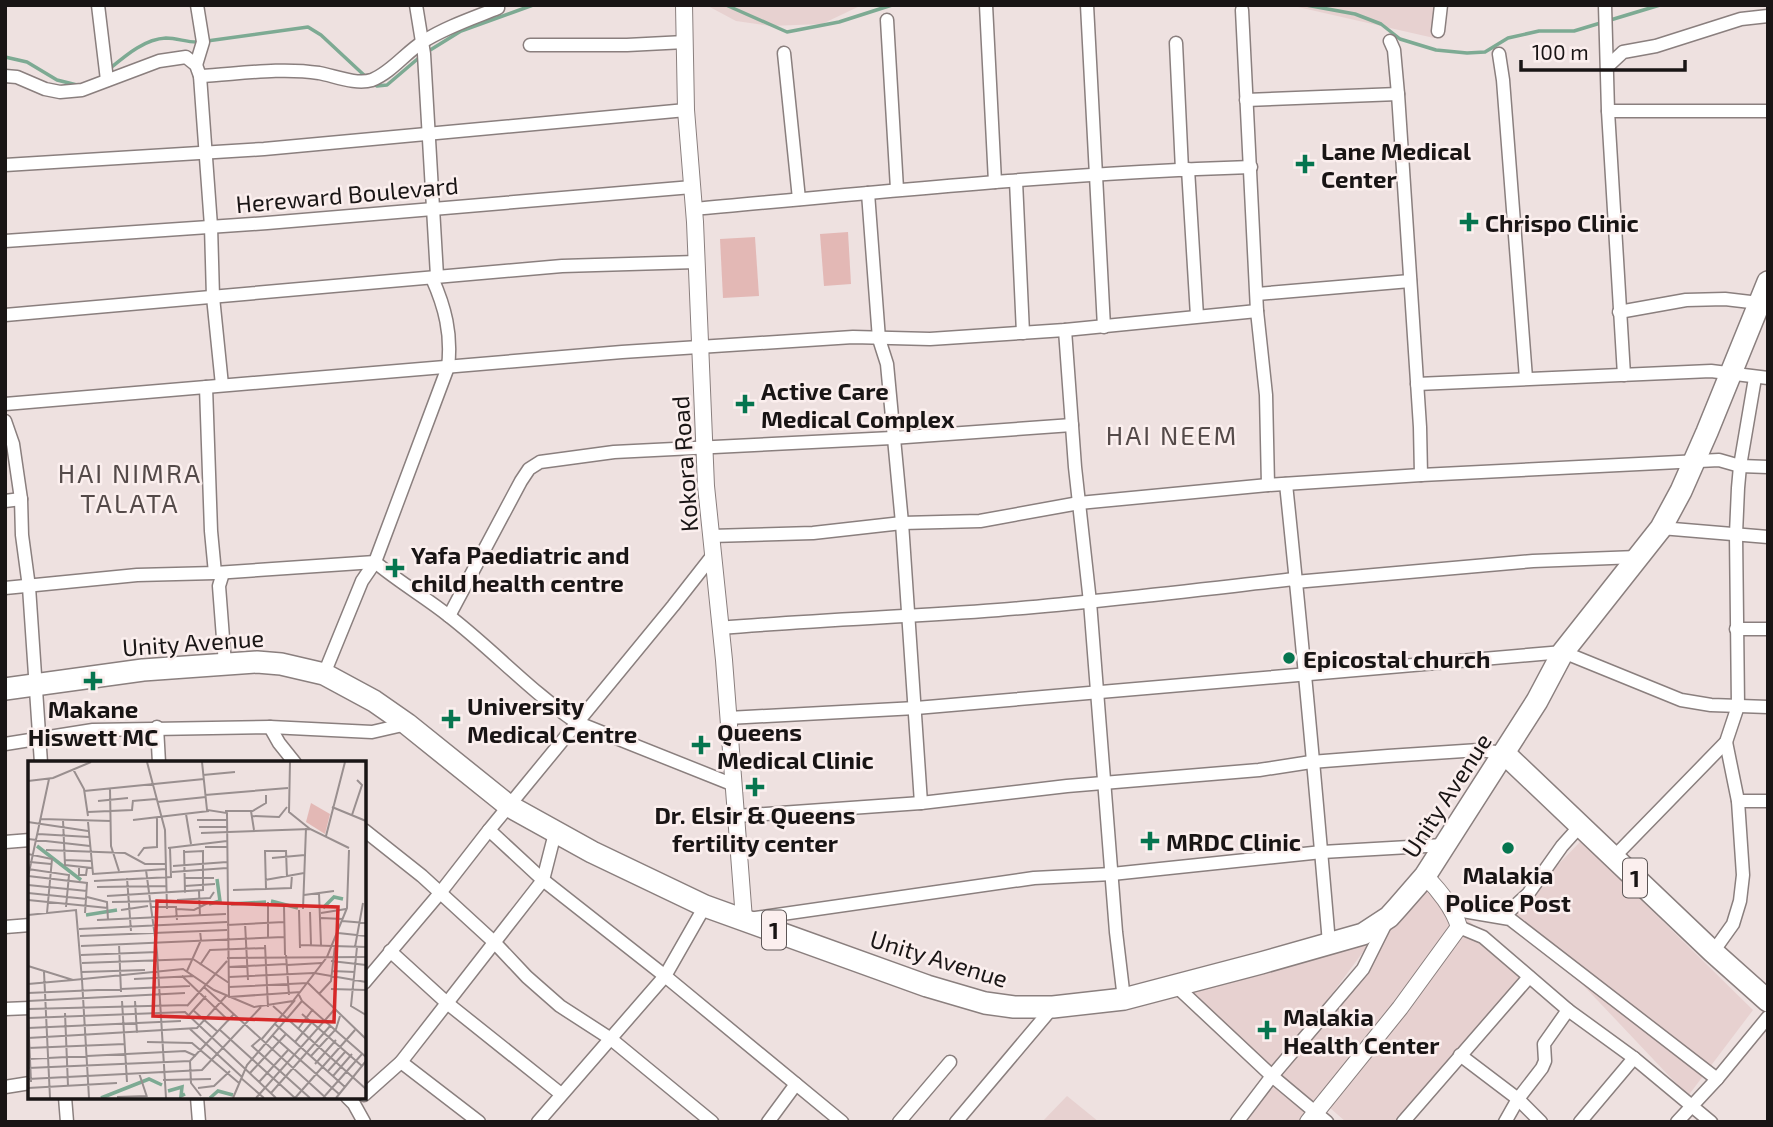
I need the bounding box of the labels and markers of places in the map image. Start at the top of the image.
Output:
place label: Lane Medical Center [1321,136,1471,193]
marker: Lane Medical Center [1295,154,1315,174]
place label: Chrispo Clinic [1485,208,1639,237]
marker: Chrispo Clinic [1459,212,1479,232]
place label: Active Care Medical Complex [761,376,955,433]
marker: Active Care Medical Complex [735,394,755,414]
place label: Yafa Paediatric and child health centre [411,540,629,597]
marker: Yafa Paediatric and child health centre [385,558,405,578]
place label: Epicostal church [1303,644,1490,673]
marker: Epicostal church [1281,650,1297,666]
marker: Makane Hiswett MC [83,671,103,691]
place label: University Medical Centre [467,691,637,748]
place label: Makane Hiswett MC [28,694,158,751]
marker: University Medical Centre [441,709,461,729]
place label: Queens Medical Clinic [717,717,874,774]
marker: Queens Medical Clinic [691,735,711,755]
marker: Dr. Elsir & Queens fertility center [745,777,765,797]
place label: Dr. Elsir & Queens fertility center [654,800,856,857]
place label: MRDC Clinic [1166,827,1301,856]
marker: MRDC Clinic [1140,831,1160,851]
marker: Malakia Police Post [1500,840,1516,856]
place label: Malakia Police Post [1445,860,1571,917]
place label: Malakia Health Center [1283,1002,1440,1059]
marker: Malakia Health Center [1257,1020,1277,1040]

